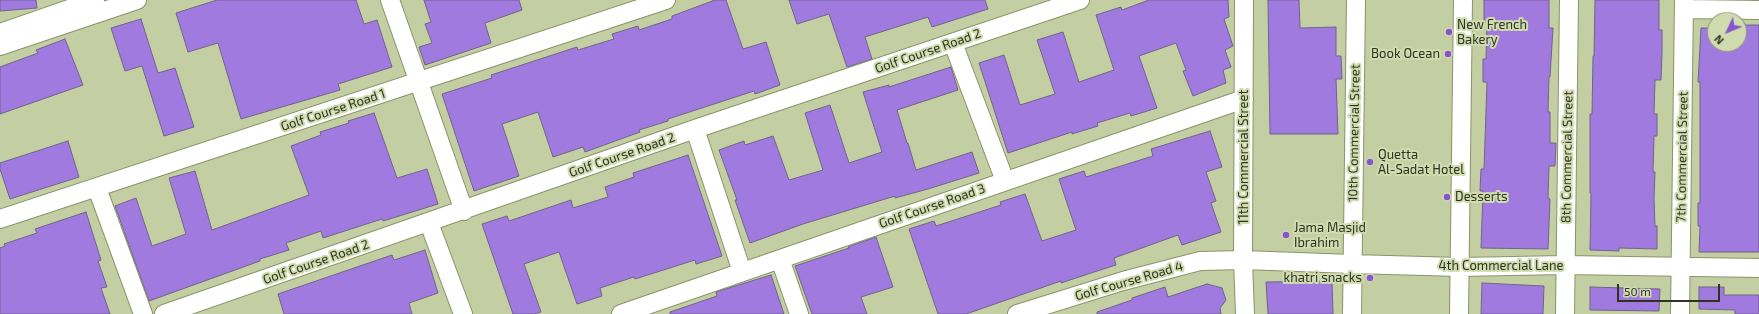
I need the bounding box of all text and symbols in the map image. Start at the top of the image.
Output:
north arrow [1707,12,1747,52]
place label: New French Bakery [1457,17,1527,48]
street label: Golf Course Road 2 [873,26,983,76]
marker: New French Bakery [1444,27,1454,37]
text: N [1711,33,1726,47]
place label: Book Ocean [1371,46,1440,62]
marker: Book Ocean [1443,49,1453,59]
street label: 10th Commercial Street [1345,64,1363,202]
street label: Golf Course Road 1 [279,86,387,134]
street label: 11th Commercial Street [1236,90,1252,224]
street label: 8th Commercial Street [1558,91,1576,223]
street label: 7th Commercial Street [1673,91,1691,223]
street label: Golf Course Road 2 [567,130,677,180]
place label: Quetta Al-Sadat Hotel [1378,147,1464,178]
marker: Quetta Al-Sadat Hotel [1365,157,1375,167]
street label: Golf Course Road 3 [877,181,987,231]
place label: Desserts [1455,189,1508,205]
marker: Desserts [1442,192,1452,202]
place label: Jama Masjid Ibrahim [1294,220,1366,251]
marker: Jama Masjid Ibrahim [1281,230,1291,240]
street label: Golf Course Road 2 [261,237,371,287]
street label: Golf Course Road 4 [1073,258,1185,304]
street label: 4th Commercial Lane [1439,258,1563,274]
place label: khatri snacks [1284,270,1362,286]
marker: khatri snacks [1365,273,1375,283]
scale bar [1619,276,1722,302]
text: 50 m [1624,284,1651,298]

